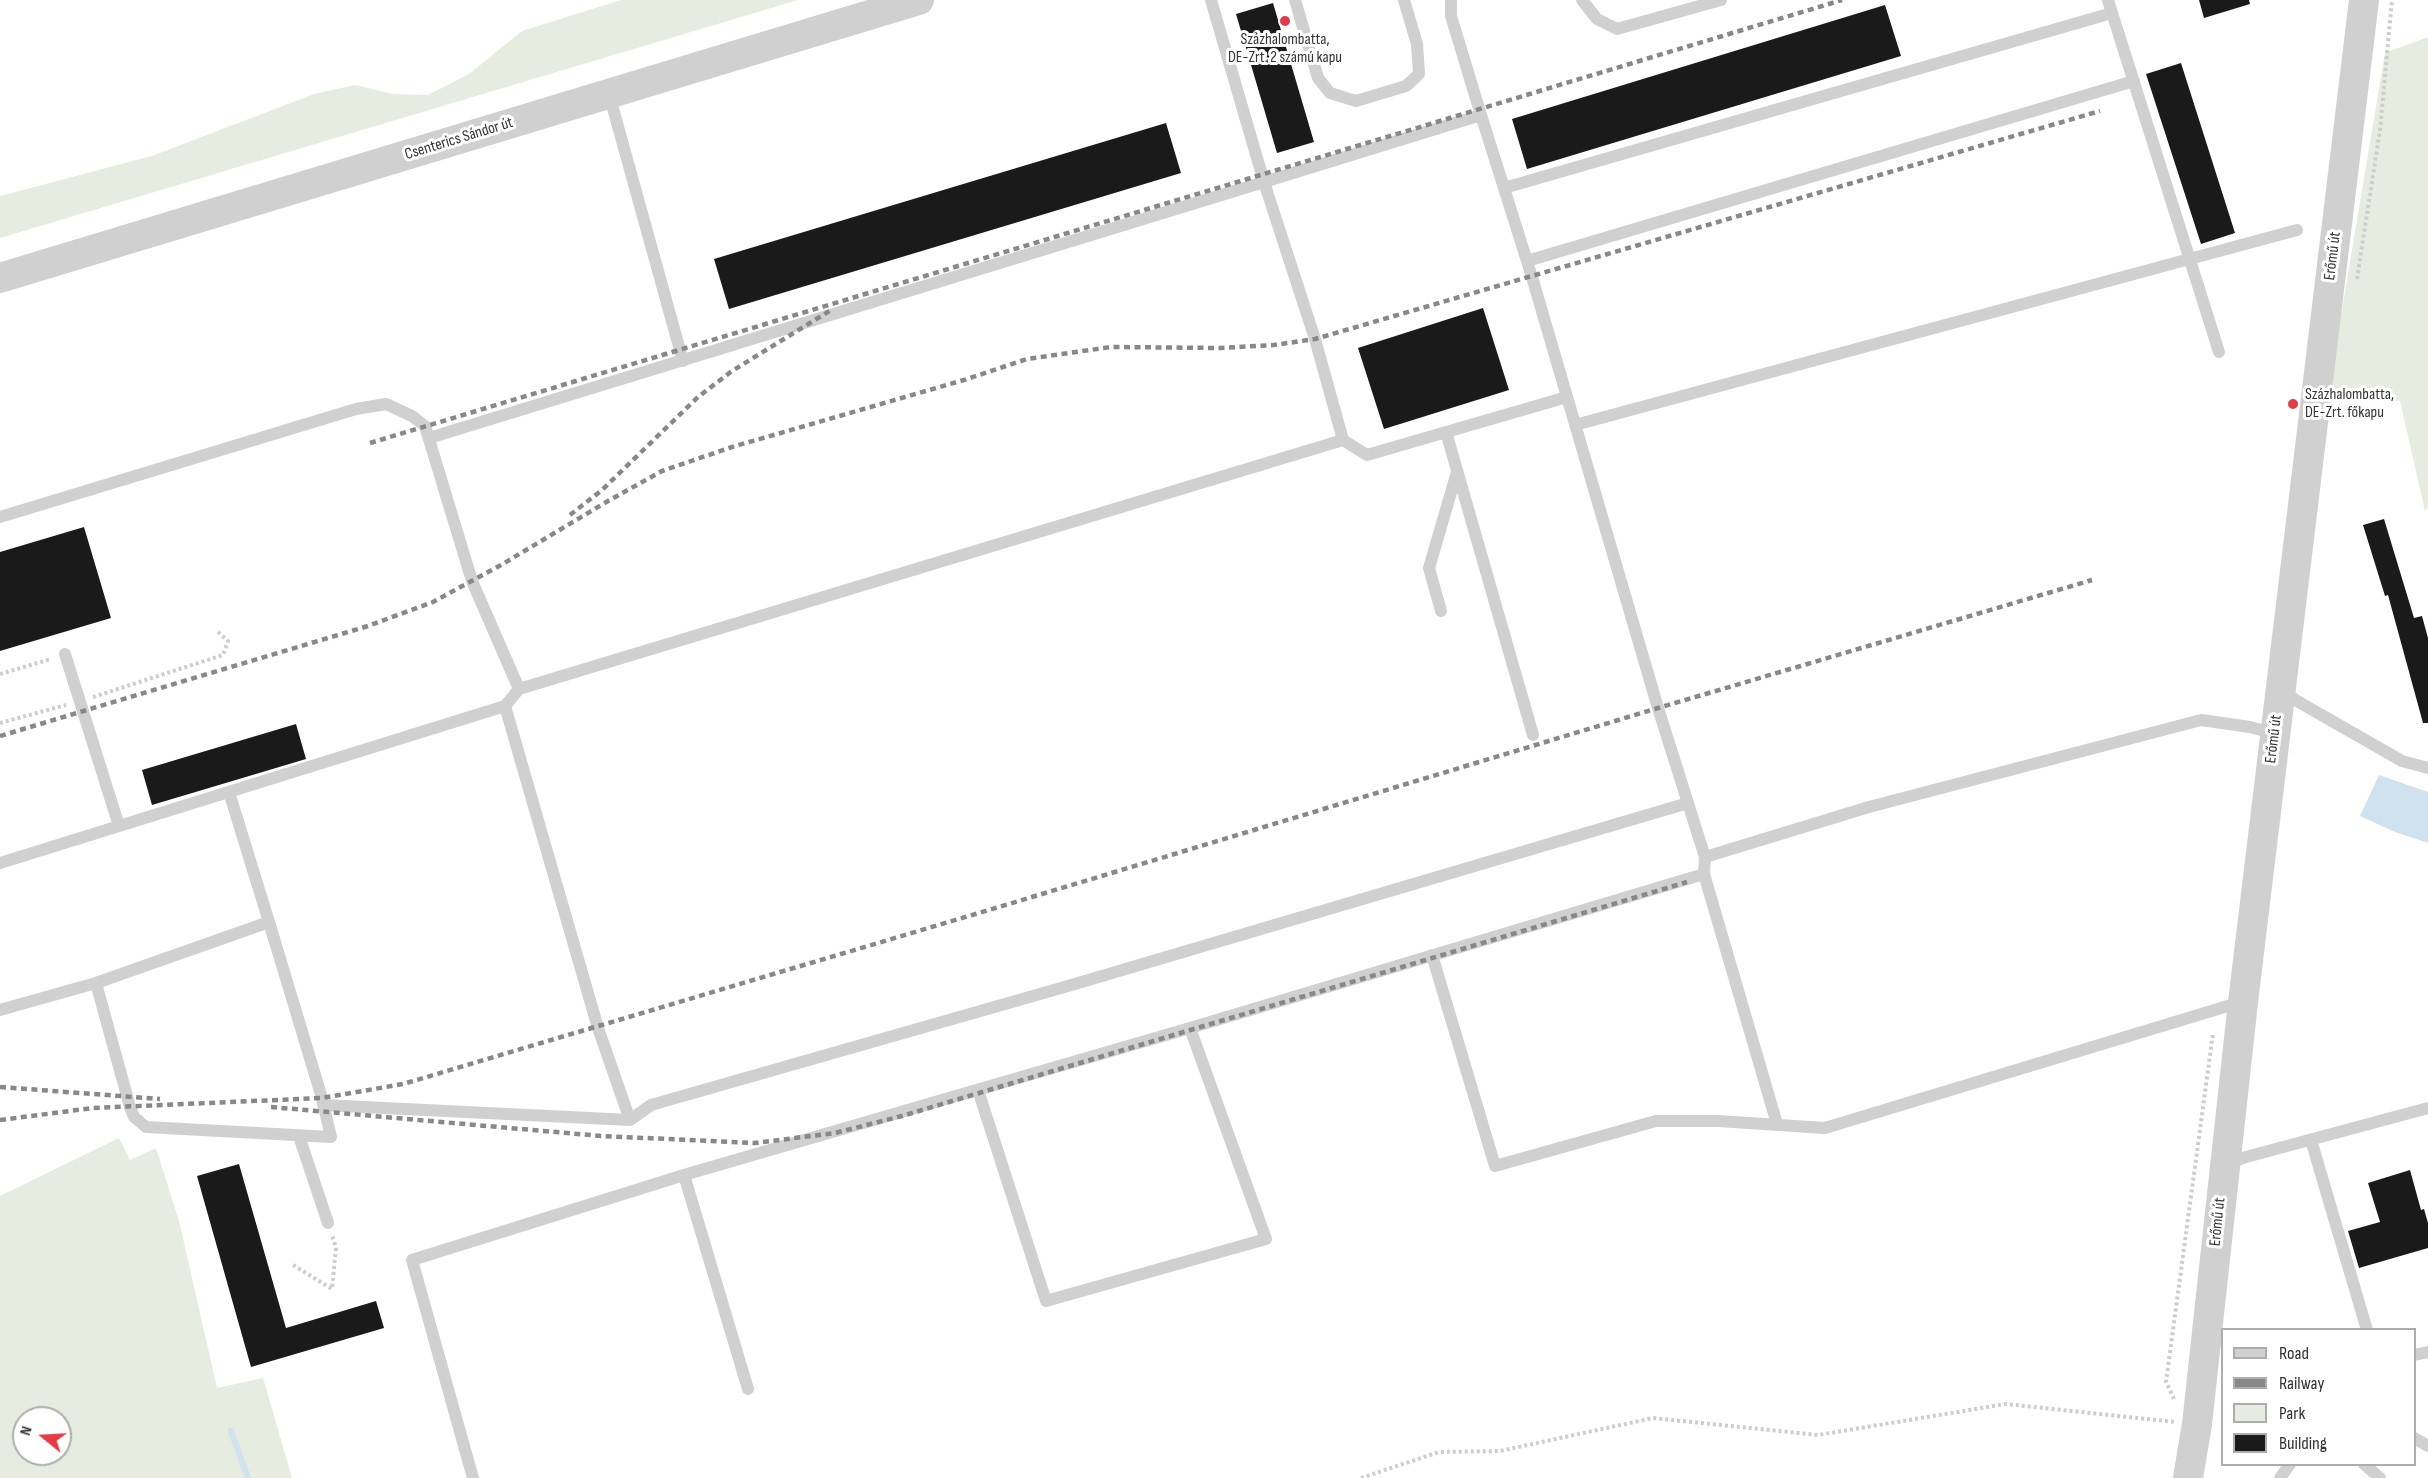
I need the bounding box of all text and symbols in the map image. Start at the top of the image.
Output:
marker: Százhalombatta, DE-Zrt. 2 számú kapu [1278,14,1292,28]
place label: Százhalombatta, DE-Zrt. 2 számú kapu [1228,30,1342,68]
street label: Csenterics Sándor út [403,113,515,165]
street label: Erőmű út [2321,231,2345,281]
place label: Százhalombatta, DE-Zrt. főkapu [2305,385,2394,423]
marker: Százhalombatta, DE-Zrt. főkapu [2286,397,2300,411]
street label: Erőmű út [2262,714,2286,764]
street label: Erőmű út [2206,1197,2230,1247]
legend [2221,1328,2416,1466]
text: Road [2279,1343,2309,1364]
text: Railway [2279,1373,2324,1394]
text: Park [2279,1403,2305,1424]
north arrow [12,1406,72,1466]
text: N [16,1424,37,1438]
text: Building [2279,1433,2327,1454]

